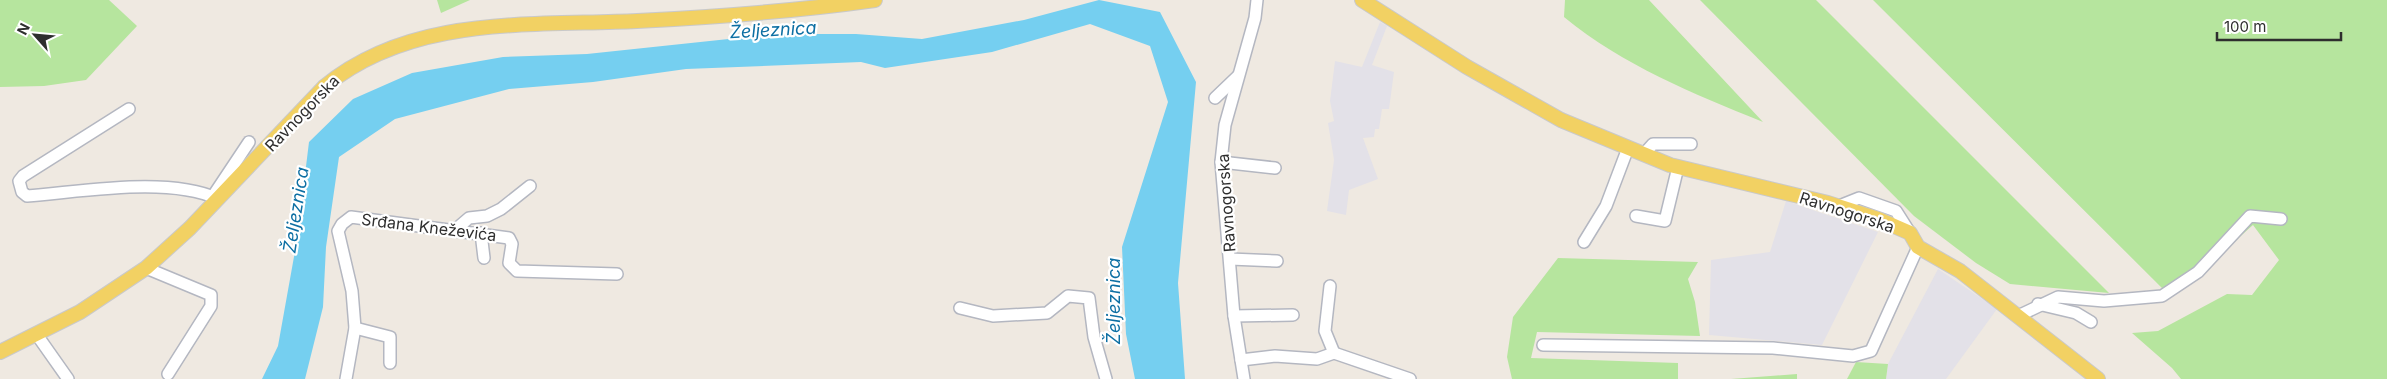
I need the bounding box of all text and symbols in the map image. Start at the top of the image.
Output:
north arrow [10,10,60,60]
scale bar [2217,10,2341,42]
water label: Željeznica [729,16,817,42]
text: 100 m [2224,17,2266,36]
text: N [13,20,33,37]
street label: Ravnogorska [261,71,343,155]
street label: Ravnogorska [1213,153,1239,253]
water label: Željeznica [277,165,313,254]
street label: Ravnogorska [1797,187,1897,237]
street label: Srđana Kneževića [360,209,498,245]
water label: Željeznica [1102,258,1124,344]

